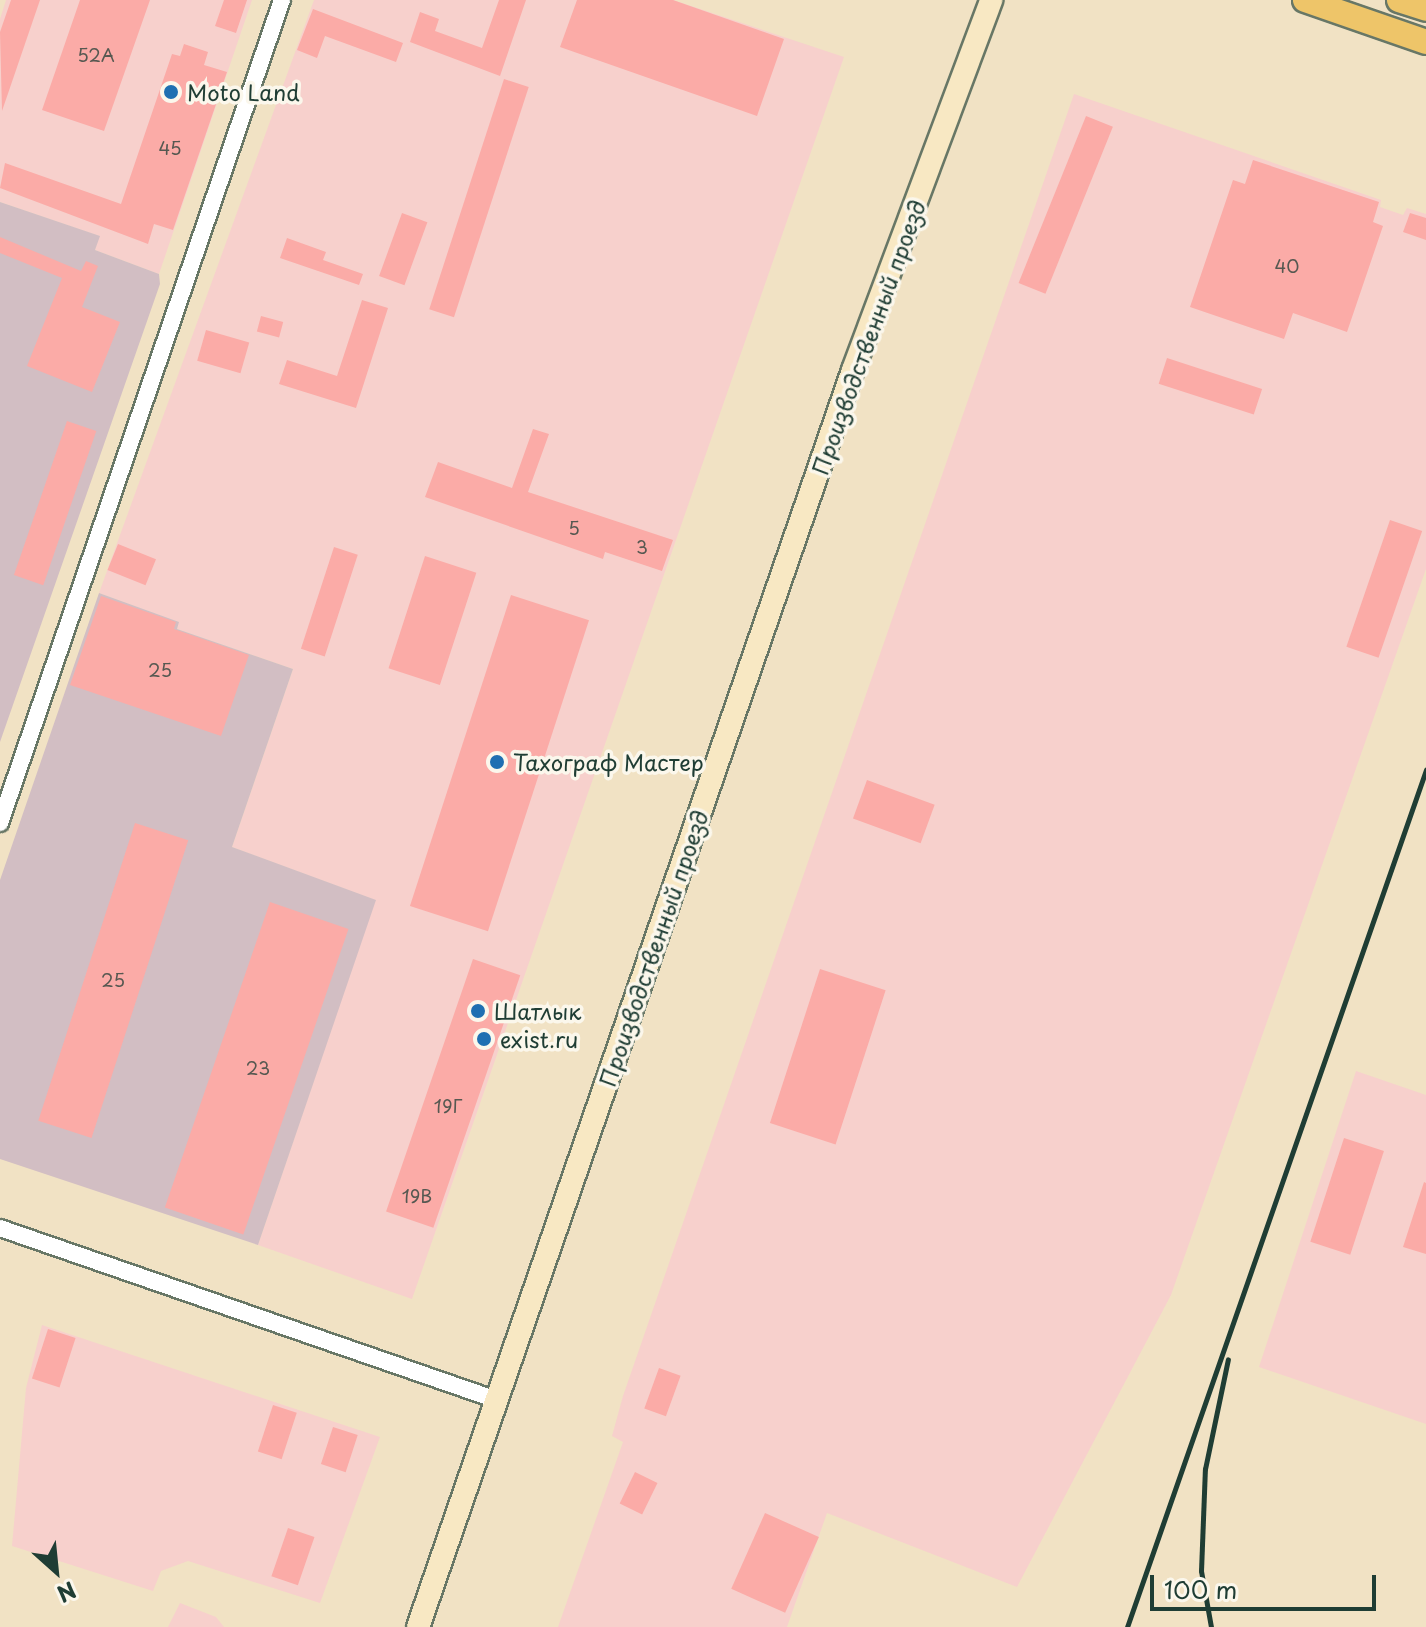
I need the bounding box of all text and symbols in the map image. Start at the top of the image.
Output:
house number: 52А [77,44,115,66]
place label: Moto Land [187,79,300,105]
marker: Moto Land [162,83,180,101]
house number: 45 [159,137,181,159]
street label: Производственный проезд [806,196,930,478]
house number: 40 [1274,255,1300,277]
house number: 5 [568,517,580,539]
house number: 3 [636,536,648,558]
house number: 25 [148,659,172,681]
place label: Тахограф Мастер [513,749,704,775]
marker: Тахограф Мастер [488,753,506,771]
street label: Производственный проезд [593,806,713,1090]
house number: 25 [101,969,125,991]
place label: Шатлык [494,998,581,1024]
marker: Шатлык [469,1002,487,1020]
place label: exist.ru [500,1026,578,1052]
marker: exist.ru [475,1030,493,1048]
house number: 23 [246,1057,270,1079]
house number: 19Г [434,1095,462,1117]
house number: 19В [402,1185,432,1207]
north arrow [16,1531,96,1611]
scale bar [1154,1559,1380,1609]
text: 100 m [1164,1571,1237,1607]
text: N [52,1574,82,1611]

